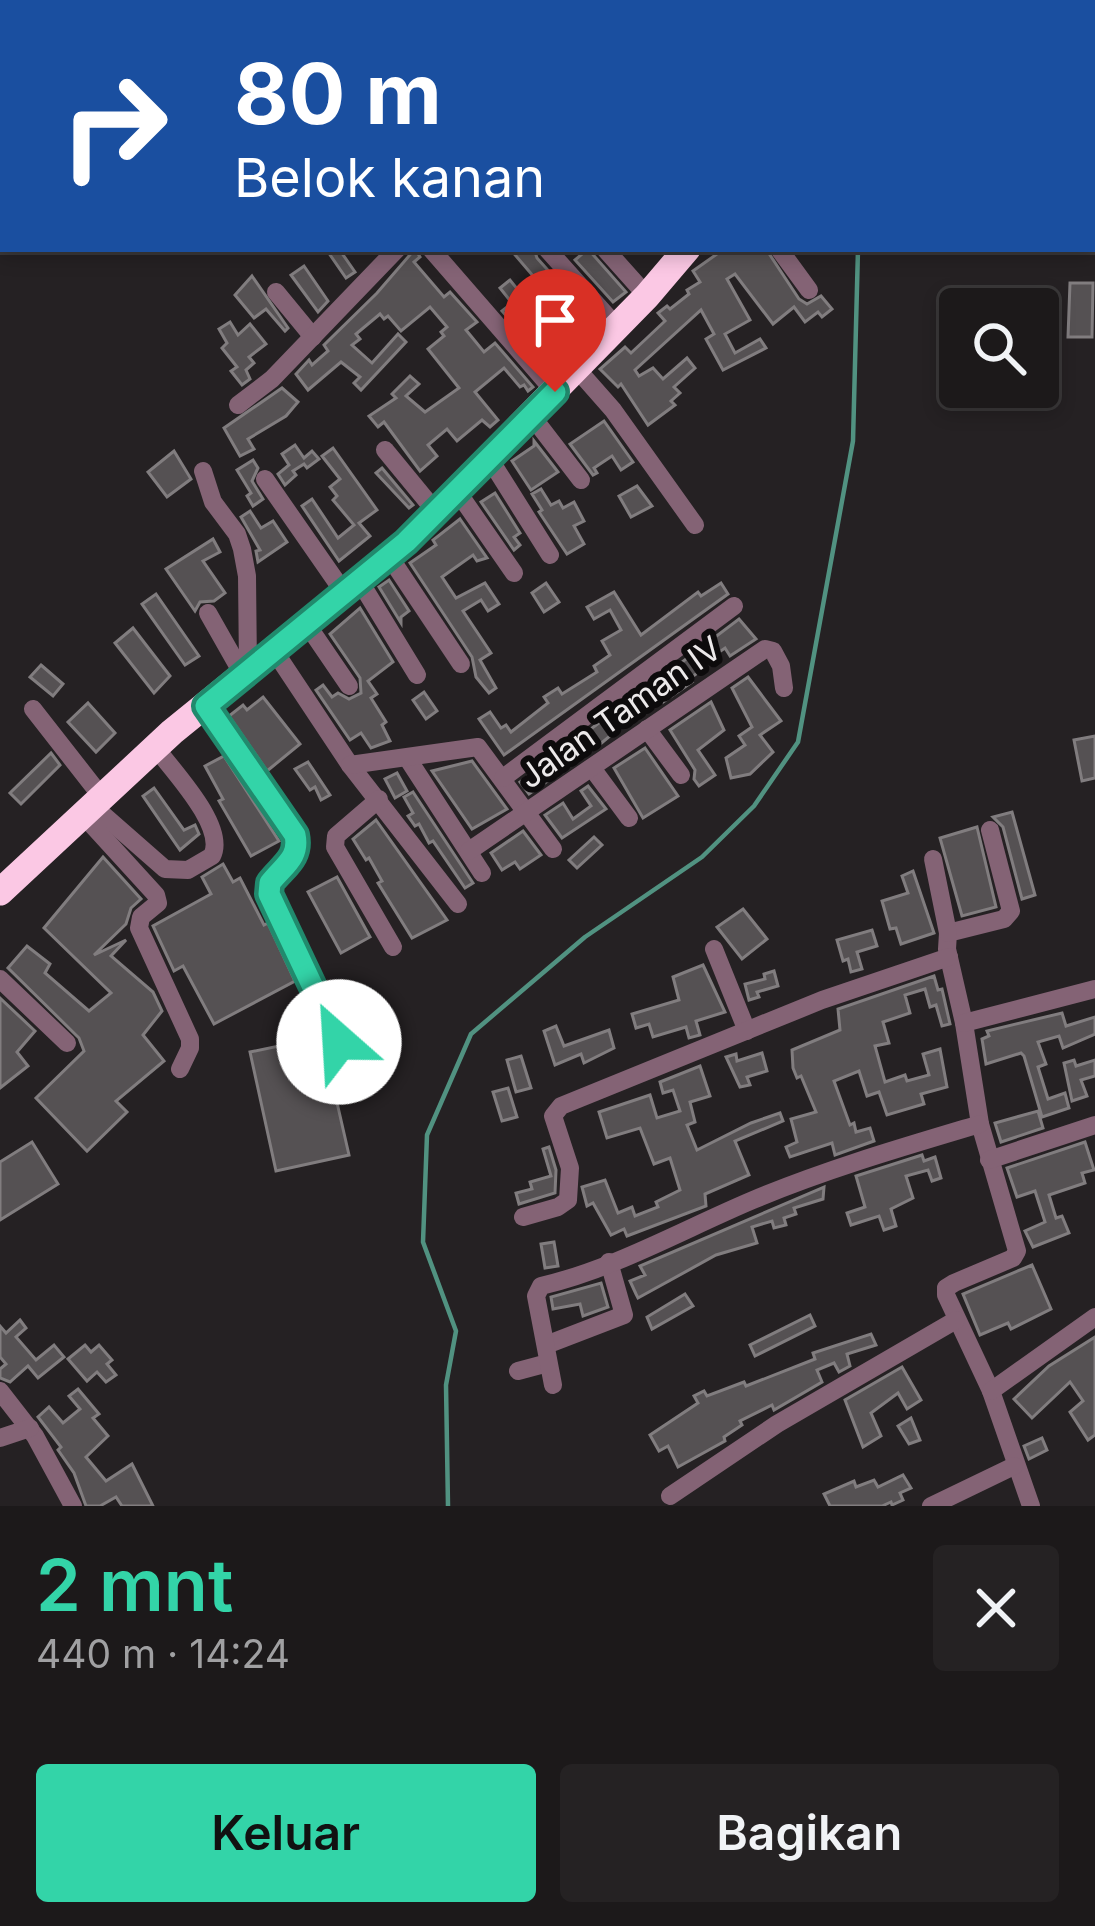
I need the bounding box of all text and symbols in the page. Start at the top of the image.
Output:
text: 80 m [234,43,442,144]
icon: right [36,48,192,204]
text: Belok kanan [234,145,545,210]
pin [504,269,606,392]
icon: arrive [522,287,588,353]
map controls [939,288,1059,408]
button: search [939,288,1059,408]
street label: Jalan Taman IV [511,627,729,797]
position arrow [276,979,402,1105]
text: 2 mnt [36,1541,233,1628]
button: close [933,1545,1059,1671]
text: 440 m · 14:24 [36,1630,290,1677]
button: Keluar [36,1764,536,1902]
button: Bagikan [560,1764,1059,1902]

